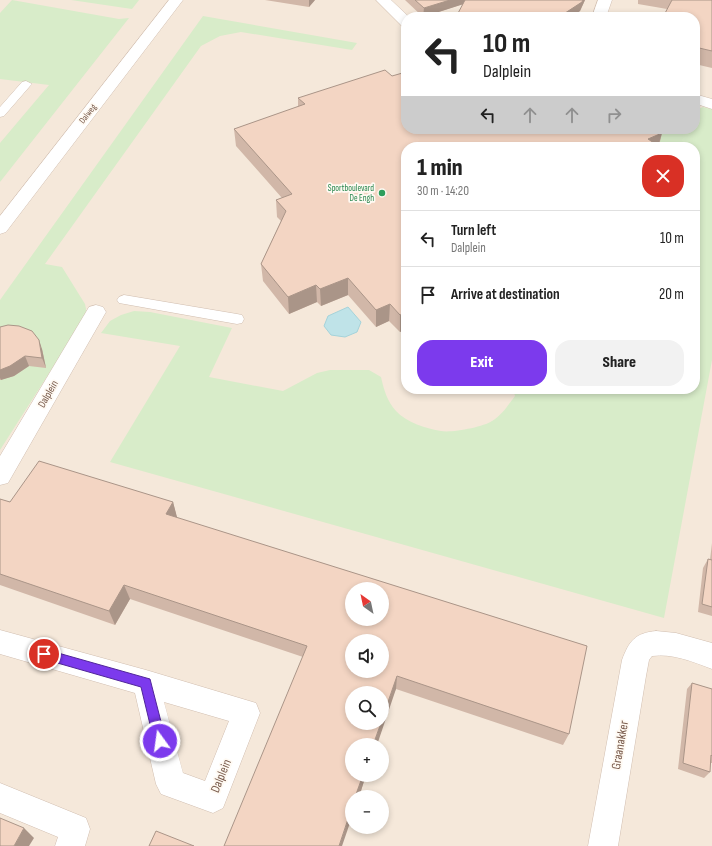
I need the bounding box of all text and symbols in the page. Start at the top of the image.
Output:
text: 10 m [483,27,530,60]
icon: left [417,28,469,80]
text: Dalplein [483,61,531,82]
street label: Dalweg [77,102,99,126]
icon: left [477,104,499,126]
icon: ahead [519,104,541,126]
icon: ahead [561,104,583,126]
icon: right [603,104,625,126]
text: 1 min [417,153,463,182]
button: close [642,155,684,197]
place label: Sportboulevard De Engh [328,183,374,204]
text: 30 m · 14:20 [417,183,469,199]
marker: Sportboulevard De Engh [377,188,387,198]
text: Turn left [451,221,496,240]
icon: left [417,228,439,250]
text: 10 m [660,229,684,248]
text: Dalplein [451,240,486,256]
icon: arrive [417,284,439,306]
text: Arrive at destination [451,285,560,304]
text: 20 m [659,285,684,304]
button: Exit [417,340,547,386]
button: Share [555,340,684,386]
street label: Dalplein [35,378,61,410]
north arrow [345,582,389,626]
map controls [345,582,389,834]
button: sound [345,634,389,678]
pin [27,637,61,671]
icon: arrive [33,643,55,665]
button: search [345,686,389,730]
street label: Graanakker [608,719,632,771]
position arrow [139,720,181,762]
button: + [345,738,389,782]
street label: Dalplein [207,757,235,795]
button: − [345,790,389,834]

